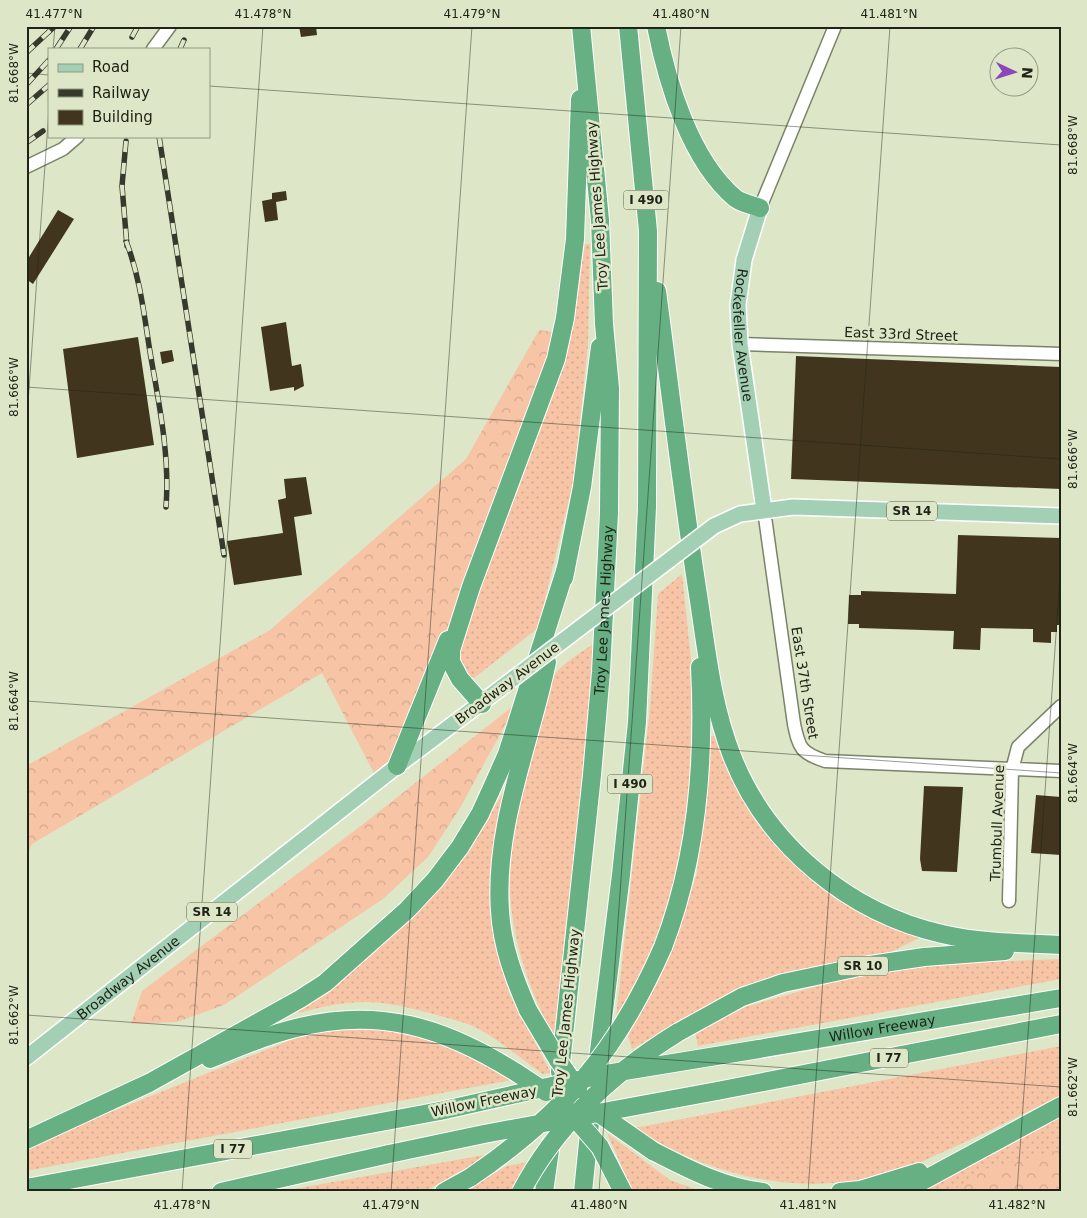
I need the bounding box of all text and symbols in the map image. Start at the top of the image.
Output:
text: 41.477°N [26,7,82,21]
text: 41.478°N [235,7,291,21]
text: 41.479°N [444,7,500,21]
text: 41.480°N [653,7,709,21]
text: 41.481°N [861,7,917,21]
text: 81.668°W [7,43,21,103]
legend [48,48,210,138]
north arrow [990,48,1040,98]
text: Road [92,58,130,76]
text: N [1019,67,1035,79]
text: Railway [92,84,150,102]
text: Building [92,108,153,126]
text: 81.668°W [1066,115,1080,175]
street label: Troy Lee James Highway [583,121,611,292]
road number: I 490 [624,190,668,210]
street label: Rockefeller Avenue [730,268,756,403]
street label: East 33rd Street [844,324,959,344]
text: 81.666°W [7,357,21,417]
text: 81.666°W [1066,429,1080,489]
road number: SR 14 [887,502,937,520]
street label: Troy Lee James Highway [591,525,616,697]
street label: East 37th Street [788,626,822,741]
street label: Broadway Avenue [452,639,562,727]
text: 81.664°W [7,671,21,731]
text: 81.664°W [1066,743,1080,803]
street label: Trumbull Avenue [987,764,1007,883]
road number: I 490 [608,774,652,794]
road number: SR 14 [187,902,237,922]
street label: Troy Lee James Highway [549,928,583,1099]
street label: Broadway Avenue [74,932,183,1023]
road number: SR 10 [838,956,888,976]
text: 81.662°W [7,985,21,1045]
street label: Willow Freeway [828,1011,937,1045]
road number: I 77 [870,1048,908,1068]
text: 81.662°W [1066,1057,1080,1117]
street label: Willow Freeway [430,1082,538,1120]
road number: I 77 [214,1140,252,1158]
text: 41.478°N [154,1198,210,1212]
text: 41.479°N [363,1198,419,1212]
text: 41.480°N [571,1198,627,1212]
text: 41.481°N [780,1198,836,1212]
text: 41.482°N [989,1198,1045,1212]

